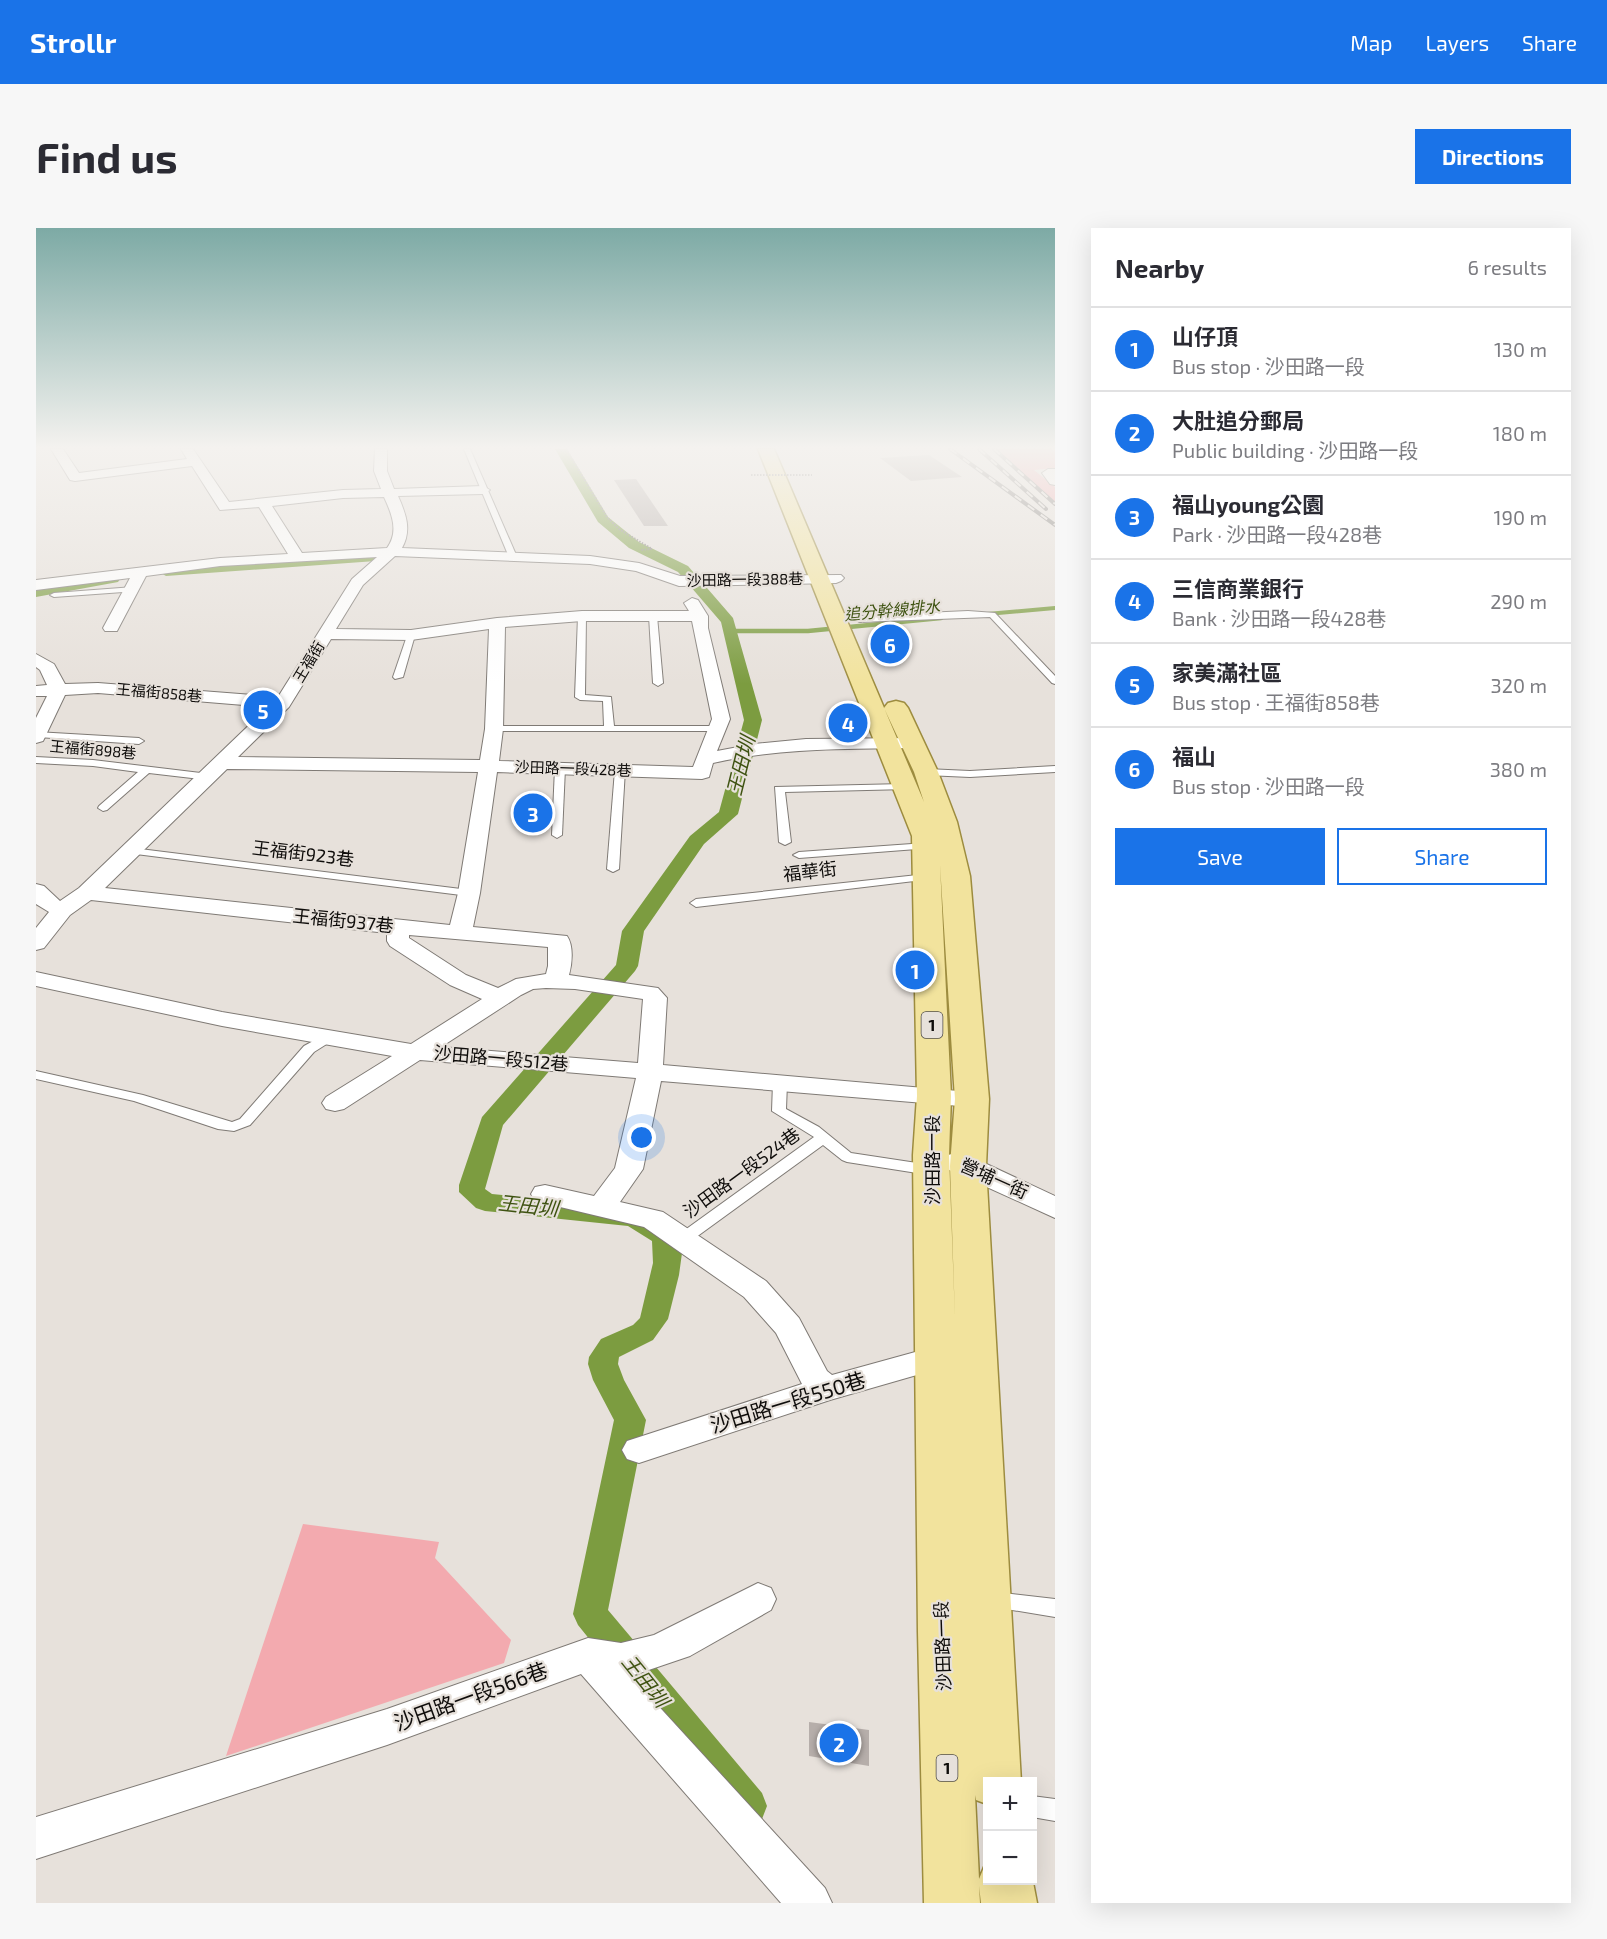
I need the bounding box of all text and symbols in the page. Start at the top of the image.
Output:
text: Strollr [30,25,116,59]
text: Map [1350,30,1392,55]
text: Layers [1425,30,1489,55]
text: Share [1522,30,1577,55]
button: Directions [1415,129,1571,184]
text: Find us [36,131,178,181]
text: Nearby [1115,252,1204,283]
text: 6 results [1467,255,1547,279]
text: 山仔頂 [1172,323,1238,349]
text: 1 [1130,337,1139,361]
text: 130 m [1494,337,1547,361]
text: Bus stop · 沙田路一段 [1172,354,1365,378]
text: 大肚追分郵局 [1172,407,1304,433]
text: 2 [1129,421,1140,445]
text: 180 m [1493,421,1547,445]
text: Public building · 沙田路一段 [1172,438,1418,462]
text: 福山young公園 [1172,491,1324,517]
text: 3 [1129,505,1140,529]
text: 190 m [1494,505,1547,529]
text: Park · 沙田路一段428巷 [1172,522,1382,546]
street label: 沙田路一段388巷 [687,569,803,589]
text: 三信商業銀行 [1172,575,1304,601]
text: 4 [1128,589,1141,613]
text: 290 m [1490,589,1547,613]
water label: 追分幹線排水 [843,596,942,623]
text: Bank · 沙田路一段428巷 [1172,606,1386,630]
pin: 6 [870,622,910,666]
street label: 王福街 [289,638,327,685]
text: 家美滿社區 [1172,659,1282,685]
text: 5 [1129,673,1140,697]
text: 320 m [1491,673,1547,697]
street label: 王福街858巷 [115,679,203,705]
pin: 5 [244,688,282,732]
text: Bus stop · 王福街858巷 [1172,690,1380,714]
pin: 4 [828,700,868,746]
water label: 王田圳 [721,731,760,798]
street label: 王福街898巷 [49,736,137,762]
text: 福山 [1172,743,1216,769]
street label: 沙田路一段428巷 [514,757,632,779]
text: 6 [1129,757,1140,781]
text: 380 m [1490,757,1547,781]
text: Bus stop · 沙田路一段 [1172,774,1365,798]
pin: 3 [514,790,552,836]
button: Save [1115,828,1325,885]
button: Share [1337,828,1547,885]
street label: 王福街923巷 [251,836,355,870]
street label: 福華街 [782,857,838,885]
street label: 王福街937巷 [291,904,395,936]
pin: 1 [896,948,934,992]
road number: 1 [922,1012,942,1038]
street label: 沙田路一段512巷 [433,1041,569,1075]
street label: 沙田路一段 [921,1115,943,1205]
street label: 沙田路一段524巷 [679,1122,804,1222]
your location [627,1123,656,1152]
street label: 營埔一街 [957,1153,1032,1203]
water label: 王田圳 [497,1190,562,1220]
street label: 沙田路一段550巷 [707,1366,868,1437]
street label: 沙田路一段 [929,1601,955,1691]
water label: 王田圳 [618,1650,676,1714]
street label: 沙田路一段566巷 [390,1656,551,1735]
pin: 2 [820,1720,858,1766]
road number: 1 [936,1755,958,1781]
map controls [983,1777,1037,1885]
button: + [983,1777,1037,1831]
button: − [983,1831,1037,1885]

